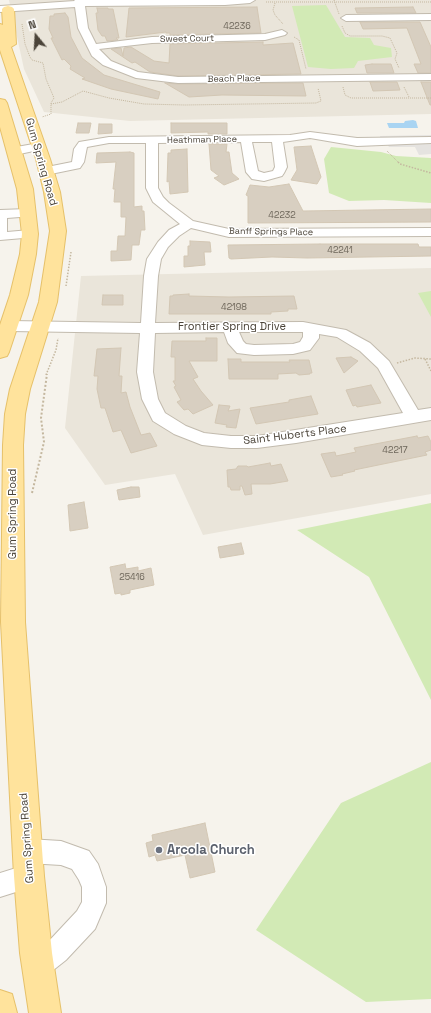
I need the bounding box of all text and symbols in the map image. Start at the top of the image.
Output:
north arrow [16,16,56,56]
text: N [27,17,38,32]
house number: 42236 [223,22,251,32]
street label: Sweet Court [160,33,214,45]
street label: Beach Place [207,73,261,85]
street label: Gum Spring Road [22,117,60,207]
street label: Heathman Place [167,134,237,146]
house number: 42232 [268,211,296,221]
street label: Banff Springs Place [229,226,313,238]
house number: 42241 [327,246,353,256]
house number: 42198 [221,303,247,313]
street label: Frontier Spring Drive [178,320,286,334]
street label: Saint Huberts Place [242,422,348,448]
house number: 42217 [382,446,408,456]
street label: Gum Spring Road [6,469,20,559]
house number: 25416 [119,573,145,583]
street label: Gum Spring Road [17,792,37,884]
place label: Arcola Church [167,842,255,858]
marker: Arcola Church [154,845,164,855]

